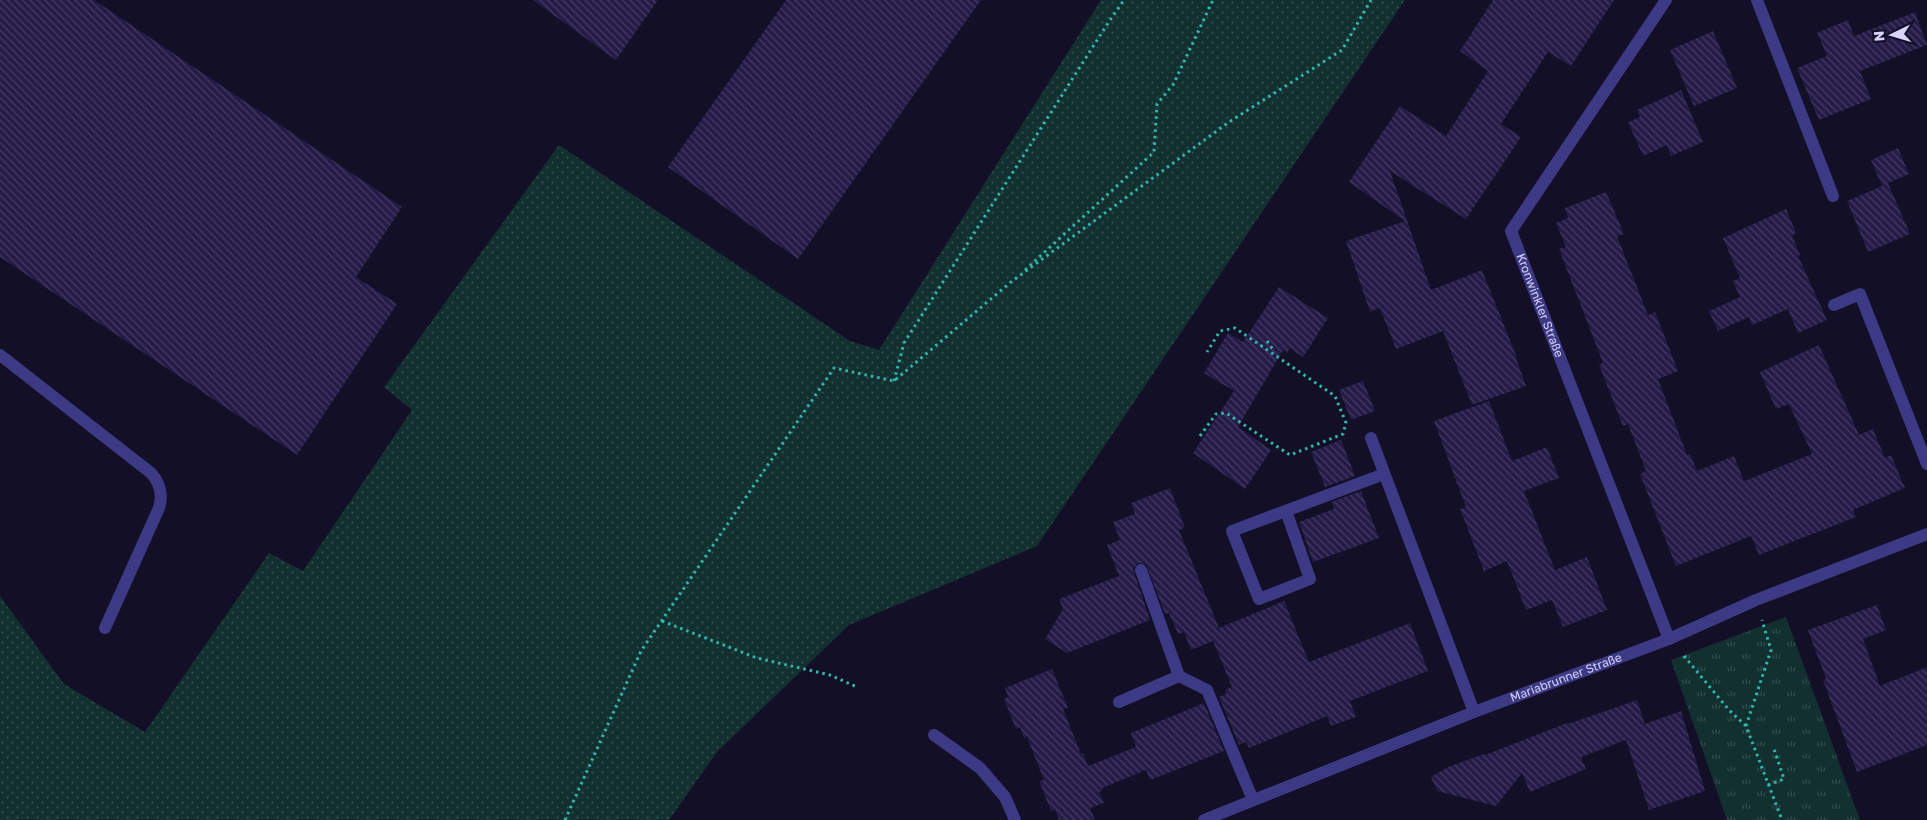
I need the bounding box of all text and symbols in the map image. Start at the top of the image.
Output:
north arrow [1867,10,1917,60]
text: N [1870,30,1887,42]
street label: Kronwinkler Straße [1513,251,1567,359]
street label: Mariabrunner Straße [1508,649,1624,705]

